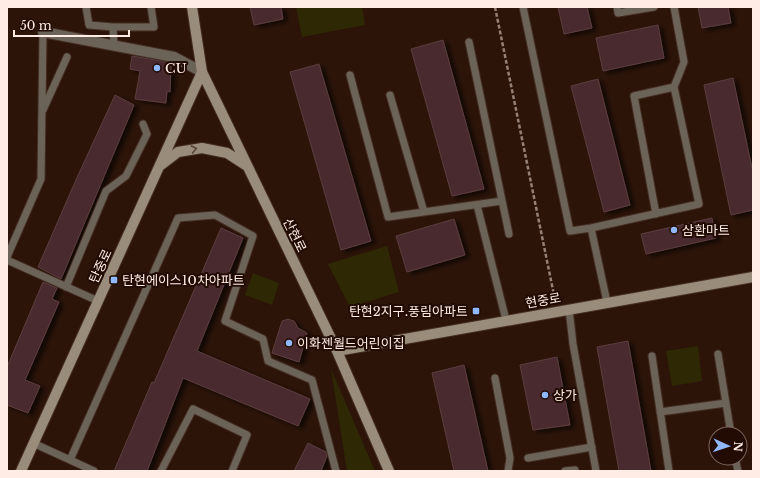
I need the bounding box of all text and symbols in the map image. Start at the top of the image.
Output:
scale bar [14,12,129,38]
text: 50 m [20,18,52,33]
place label: CU [165,60,187,77]
marker: CU [152,63,162,73]
one-way arrow [191,146,197,154]
street label: 산현로 [279,215,310,255]
place label: 삼환마트 [682,222,730,239]
marker: 삼환마트 [669,225,679,235]
street label: 탄중로 [85,246,116,286]
place label: 탄현에이스10차아파트 [122,272,245,289]
marker: 탄현에이스10차아파트 [109,275,119,285]
street label: 현중로 [524,289,562,312]
place label: 탄현2지구.풍림아파트 [349,303,468,320]
marker: 탄현2지구.풍림아파트 [471,306,481,316]
place label: 이화젠월드어린이집 [297,335,405,352]
marker: 이화젠월드어린이집 [284,338,294,348]
place label: 상가 [553,387,577,404]
marker: 상가 [540,390,550,400]
north arrow [708,426,748,466]
text: N [731,441,745,453]

